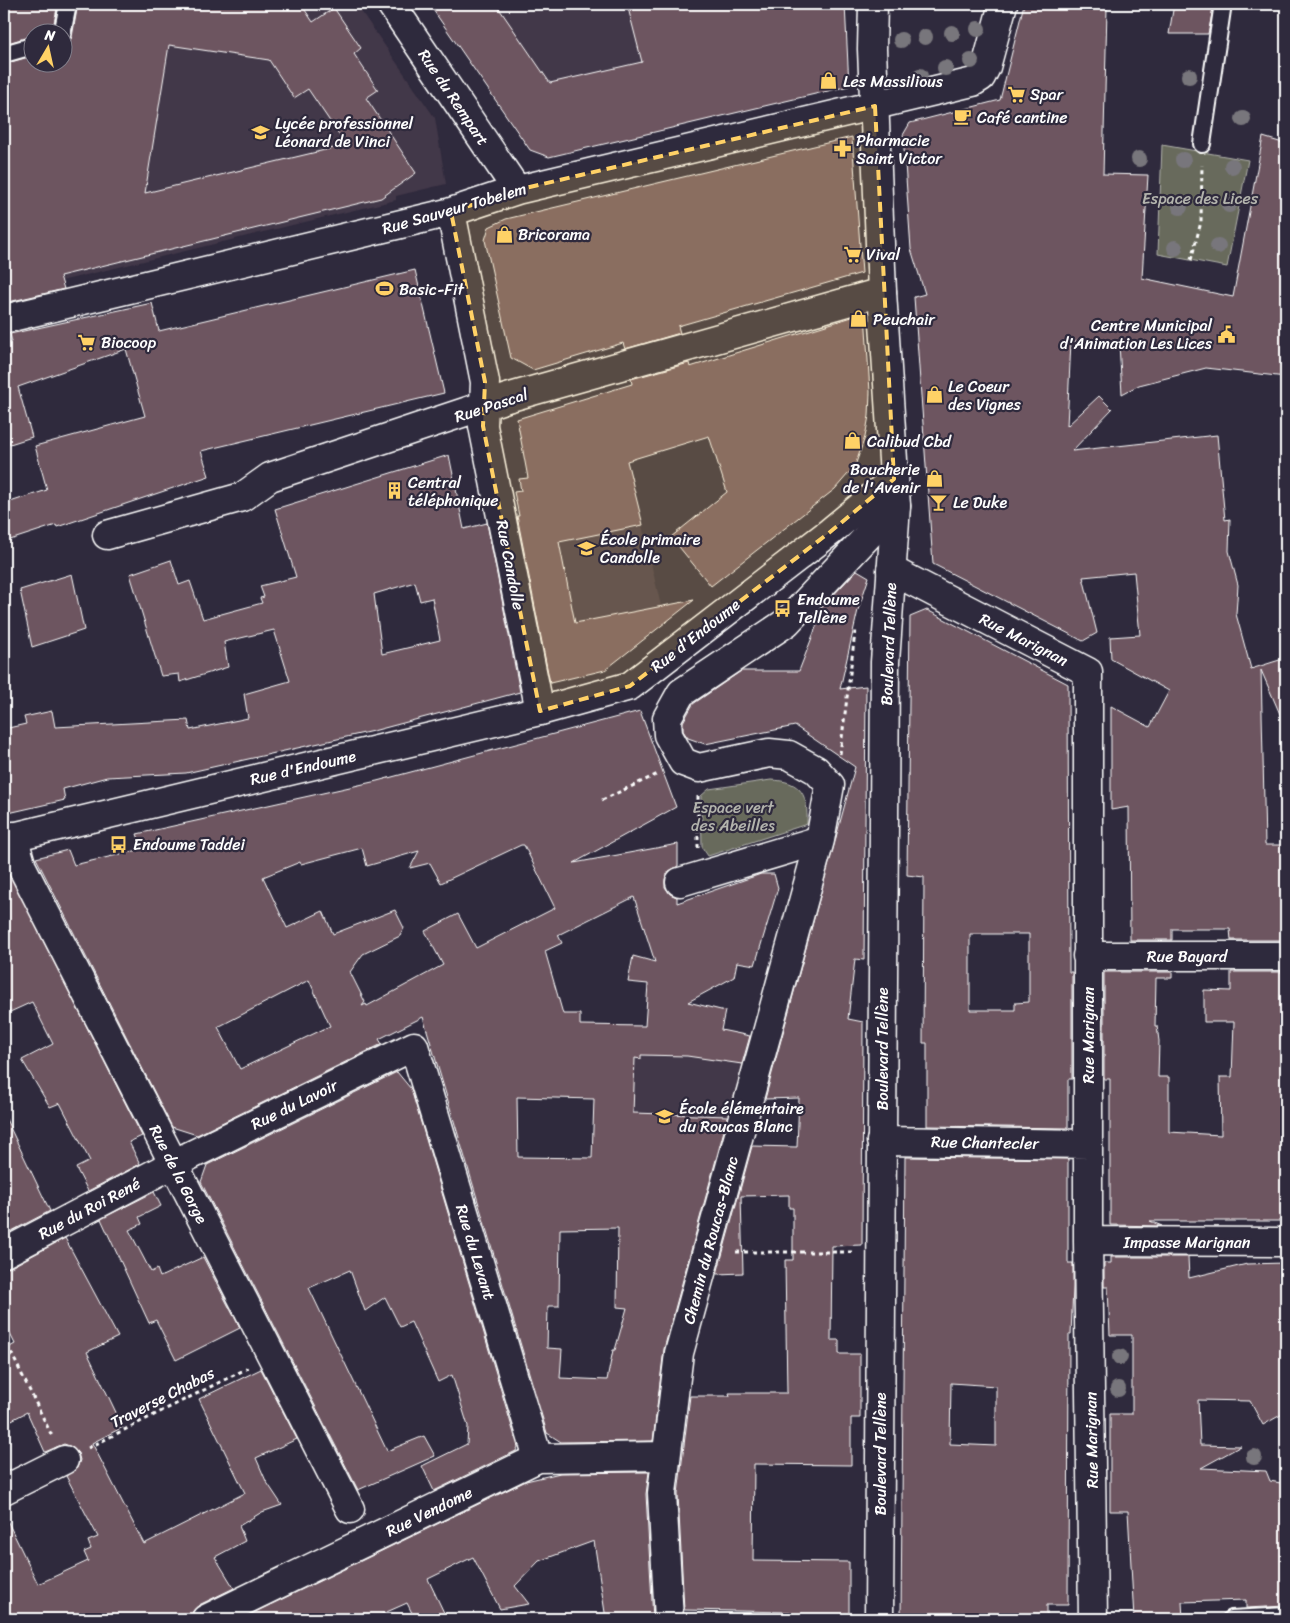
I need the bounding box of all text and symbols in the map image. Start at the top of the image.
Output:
north arrow [22,22,72,72]
text: N [42,22,57,49]
street label: Rue du Rempart [410,43,497,152]
place label: Les Massilious [843,67,944,96]
shop icon: Les Massilious [819,71,839,91]
place label: Spar [1030,80,1065,109]
supermarket icon: Spar [1006,84,1026,104]
place label: Café cantine [977,103,1067,132]
cafe icon: Café cantine [953,107,973,127]
place label: Lycée professionnel Léonard de Vinci [275,109,414,156]
school or university icon: Lycée professionnel Léonard de Vinci [251,122,271,142]
place label: Pharmacie Saint Victor [856,126,943,173]
pharmacy icon: Pharmacie Saint Victor [832,139,852,159]
street label: Rue Sauveur Tobelem [378,174,530,243]
park label: Espace des Lices [1142,184,1259,213]
place label: Bricorama [518,220,590,249]
shop icon: Bricorama [494,224,514,244]
place label: Vival [866,240,900,269]
supermarket icon: Vival [842,244,862,264]
place label: Basic-Fit [399,275,464,304]
sports icon: Basic-Fit [375,279,395,299]
place label: Peuchair [873,305,936,334]
shop icon: Peuchair [849,309,869,329]
place label: Centre Municipal d'Animation Les Lices [1060,311,1213,358]
public building icon: Centre Municipal d'Animation Les Lices [1216,324,1236,344]
place label: Biocoop [101,328,157,357]
supermarket icon: Biocoop [77,332,97,352]
place label: Le Coeur des Vignes [948,372,1022,419]
street label: Rue Pascal [451,380,532,431]
shop icon: Le Coeur des Vignes [924,385,944,405]
place label: Calibud Cbd [867,427,952,456]
shop icon: Calibud Cbd [843,431,863,451]
place label: Boucherie de l'Avenir [843,455,921,502]
place label: Central téléphonique [408,468,499,515]
shop icon: Boucherie de l'Avenir [924,468,944,488]
building icon: Central téléphonique [384,481,404,501]
place label: Le Duke [953,488,1007,517]
bar icon: Le Duke [929,492,949,512]
street label: Rue Candolle [488,518,533,613]
place label: École primaire Candolle [600,525,701,572]
school or university icon: École primaire Candolle [576,538,596,558]
street label: Boulevard Tellène [872,582,905,706]
place label: Endoume Tellène [797,585,860,632]
street label: Rue d'Endoume [644,591,747,680]
bus stop icon: Endoume Tellène [773,598,793,618]
street label: Rue Marignan [974,605,1074,675]
street label: Rue d'Endoume [247,741,359,794]
park label: Espace vert des Abeilles [691,793,775,840]
place label: Endoume Taddei [133,830,245,859]
bus stop icon: Endoume Taddei [109,834,129,854]
street label: Rue Bayard [1147,942,1229,971]
street label: Rue Marignan [1074,986,1103,1083]
street label: Boulevard Tellène [868,987,897,1111]
street label: Rue du Lavoir [246,1070,344,1138]
place label: École élémentaire du Roucas Blanc [679,1094,804,1141]
school or university icon: École élémentaire du Roucas Blanc [655,1107,675,1127]
street label: Rue de la Gorge [141,1119,216,1229]
street label: Rue Chantecler [931,1127,1041,1158]
street label: Chemin du Roucas-Blanc [674,1153,747,1327]
street label: Rue du Roi René [33,1169,146,1248]
street label: Rue du Levant [447,1201,504,1304]
street label: Impasse Marignan [1123,1228,1251,1257]
street label: Traverse Chabas [105,1358,220,1436]
street label: Rue Marignan [1076,1391,1107,1489]
street label: Boulevard Tellène [866,1392,895,1516]
street label: Rue Vendome [381,1478,478,1545]

